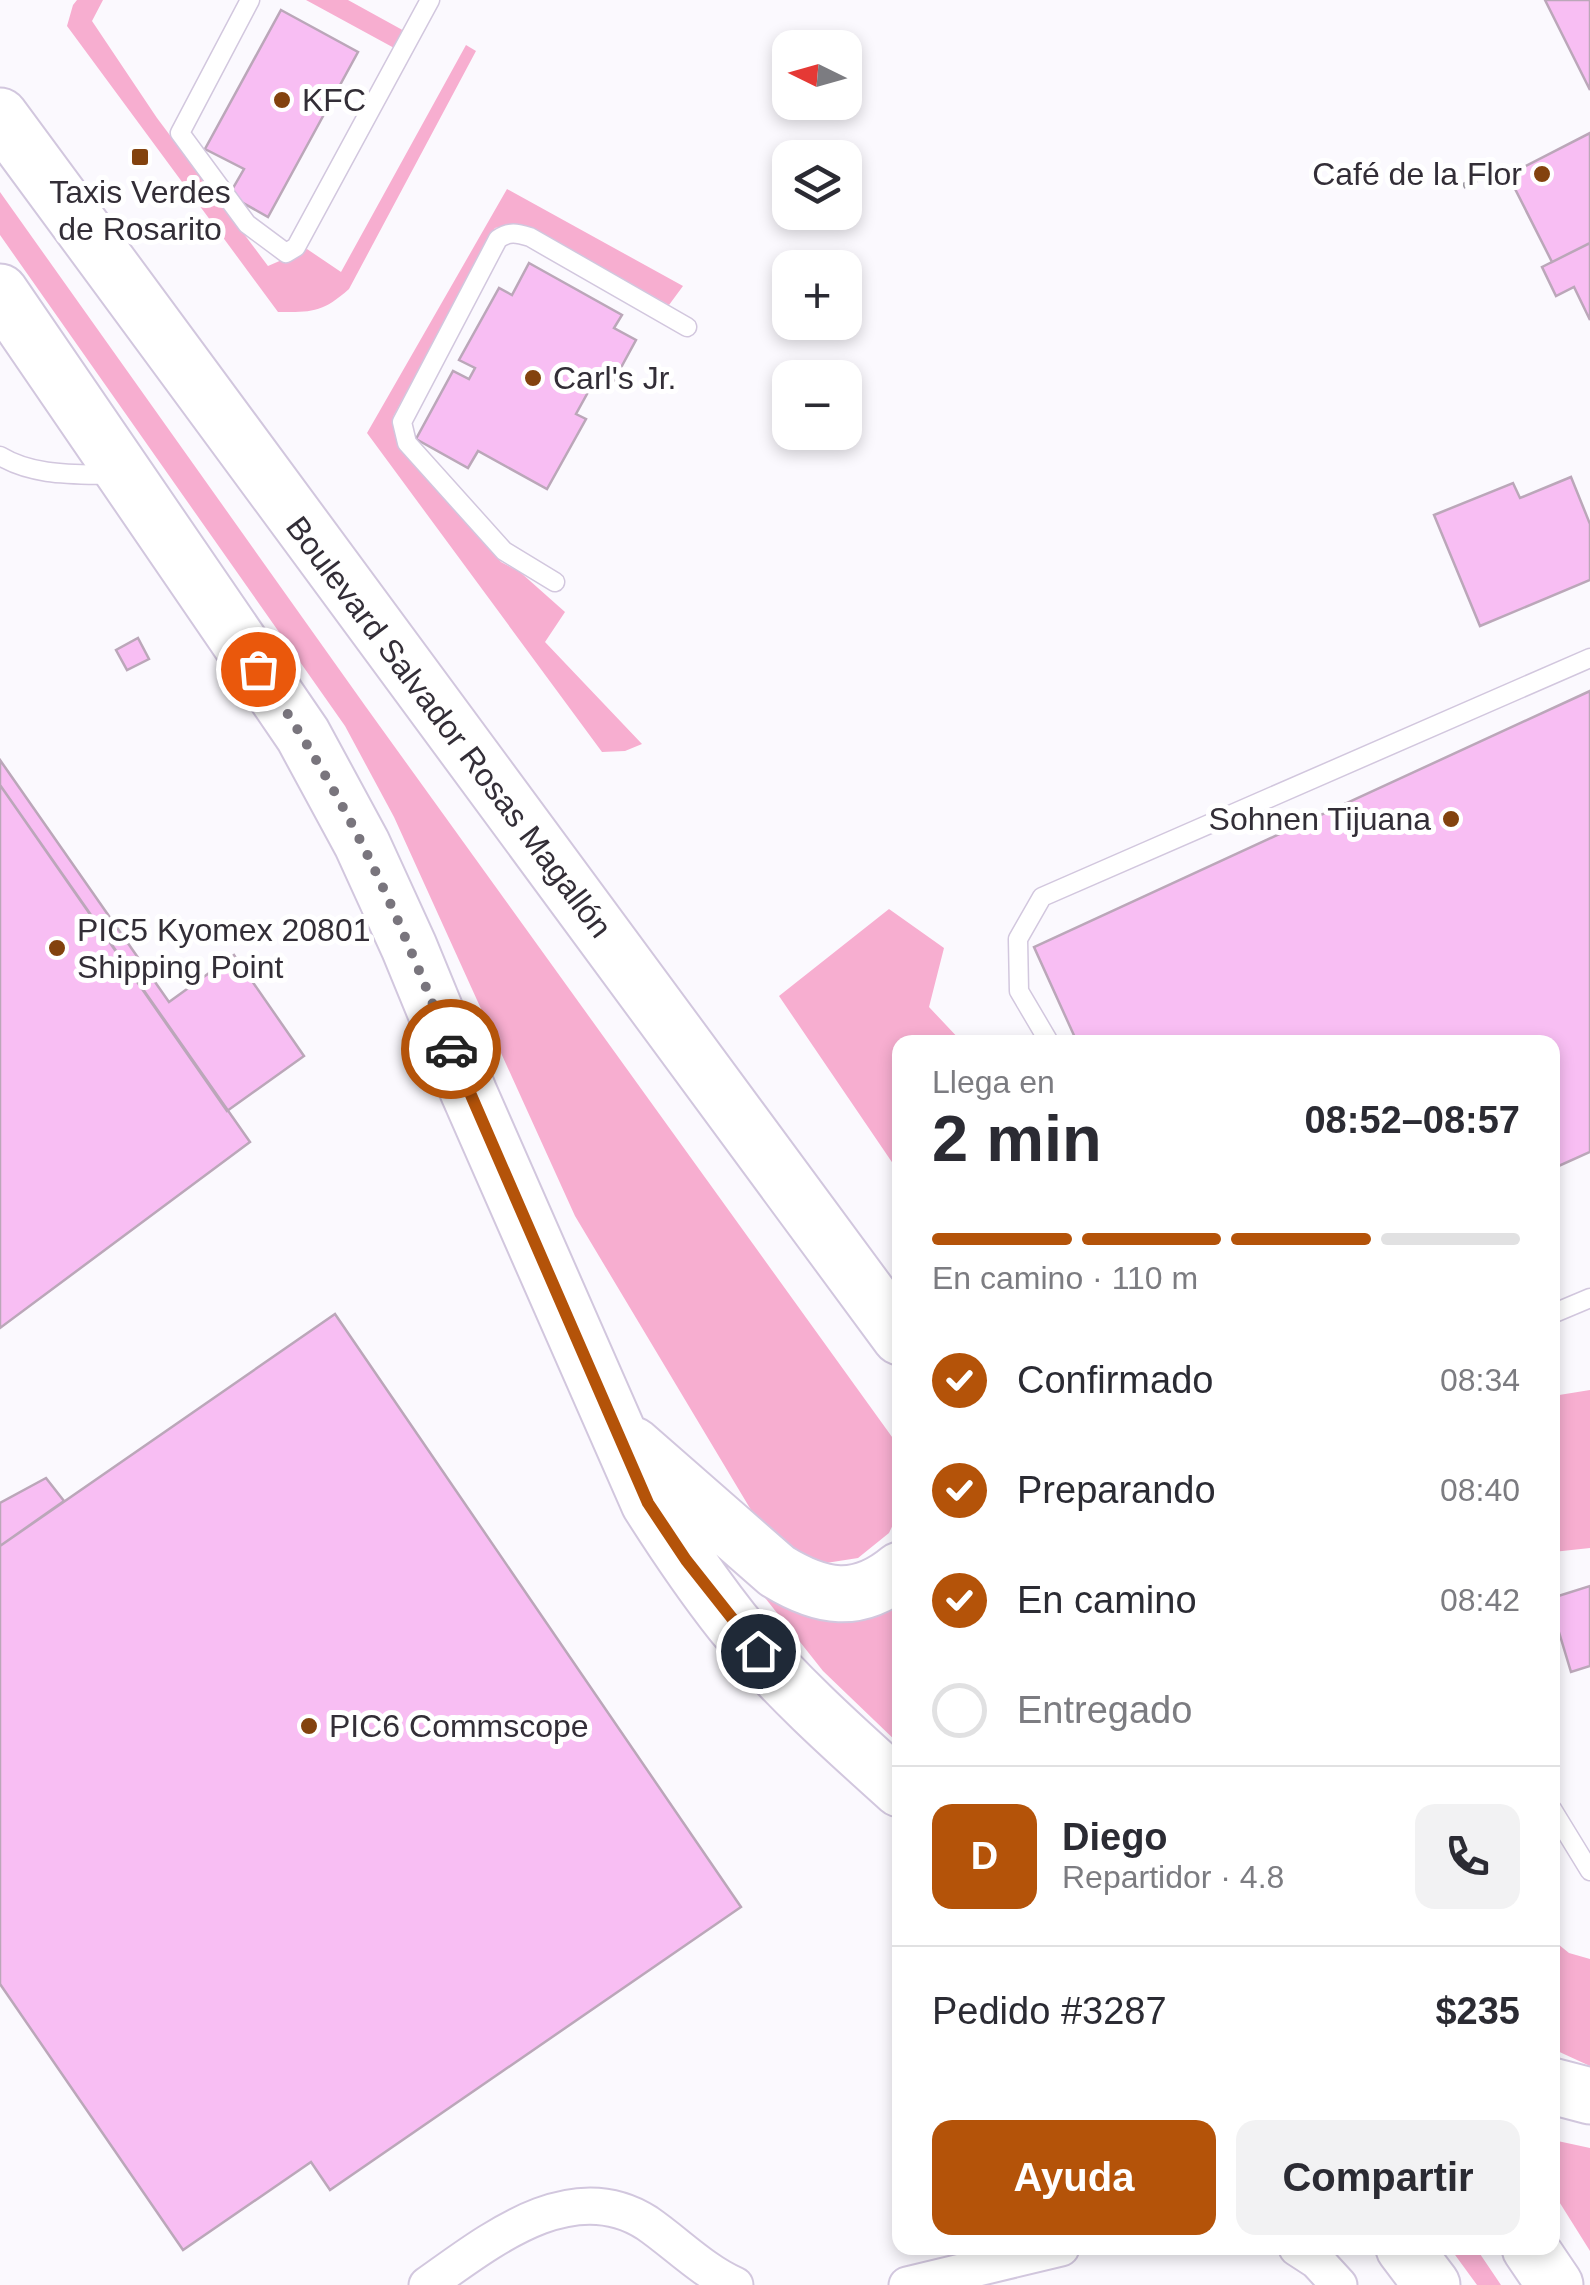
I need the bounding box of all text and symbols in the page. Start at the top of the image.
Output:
north arrow [772,30,862,120]
map controls [772,30,862,450]
place label: KFC [302,82,366,118]
marker: KFC [271,89,293,111]
button: layers [772,140,862,230]
marker: Taxis Verdes de Rosarito [129,146,151,168]
place label: Café de la Flor [1312,156,1522,192]
marker: Café de la Flor [1531,163,1553,185]
place label: Taxis Verdes de Rosarito [49,174,231,247]
button: + [772,250,862,340]
place label: Carl's Jr. [553,360,676,396]
button: − [772,360,862,450]
marker: Carl's Jr. [522,367,544,389]
street label: Boulevard Salvador Rosas Magallón [279,509,619,945]
pin [216,627,301,712]
icon: bag [231,642,286,697]
place label: Sohnen Tijuana [1209,801,1431,837]
marker: Sohnen Tijuana [1440,808,1462,830]
place label: PIC5 Kyomex 20801 Shipping Point [77,912,371,985]
marker: PIC5 Kyomex 20801 Shipping Point [46,937,68,959]
courier [401,999,501,1099]
icon: car [424,1022,479,1077]
text: Llega en [932,1064,1055,1100]
text: 08:52–08:57 [1304,1099,1520,1141]
text: 2 min [932,1102,1102,1175]
text: En camino · 110 m [932,1260,1198,1296]
icon: check [932,1353,987,1408]
text: Confirmado [1017,1359,1213,1401]
text: 08:34 [1440,1362,1520,1398]
icon: check [932,1463,987,1518]
text: Preparando [1017,1469,1216,1511]
text: 08:40 [1440,1472,1520,1508]
icon: check [932,1573,987,1628]
text: En camino [1017,1579,1197,1621]
text: 08:42 [1440,1582,1520,1618]
pin [716,1609,801,1694]
icon: home [731,1624,786,1679]
text: Entregado [1017,1689,1192,1731]
place label: PIC6 Commscope [329,1708,589,1744]
marker: PIC6 Commscope [298,1715,320,1737]
button: phone [1415,1804,1520,1909]
text: Diego [1062,1816,1168,1858]
text: D [971,1835,998,1877]
text: Repartidor · 4.8 [1062,1859,1284,1895]
text: Pedido #3287 [932,1990,1167,2032]
text: $235 [1435,1990,1520,2032]
button: Ayuda [932,2120,1216,2235]
button: Compartir [1236,2120,1520,2235]

